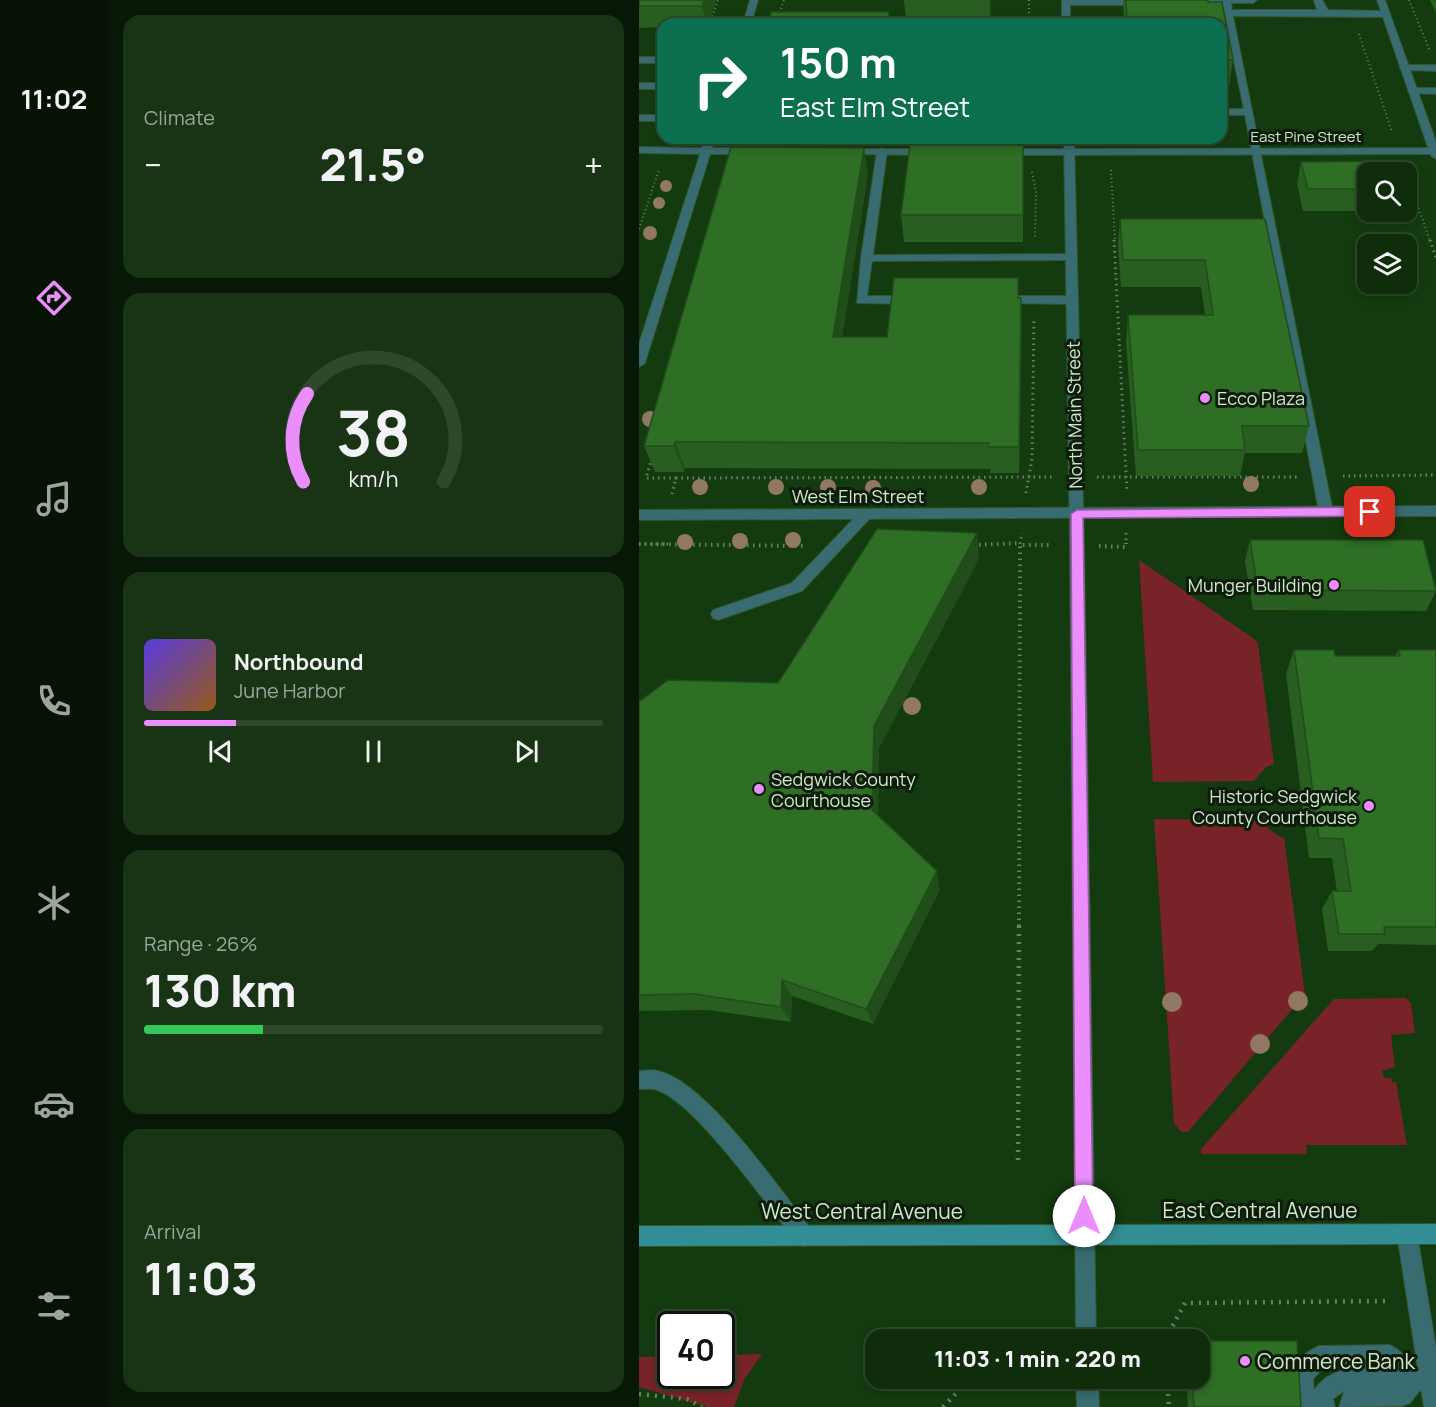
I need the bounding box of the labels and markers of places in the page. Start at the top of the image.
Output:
place label: Ecco Plaza [1217,386,1305,410]
marker: Ecco Plaza [1198,391,1212,405]
pin [1344,486,1395,537]
place label: Munger Building [1188,573,1322,597]
marker: Munger Building [1327,578,1341,592]
place label: Sedgwick County Courthouse [771,767,916,812]
marker: Sedgwick County Courthouse [752,782,766,796]
place label: Historic Sedgwick County Courthouse [1192,784,1358,829]
marker: Historic Sedgwick County Courthouse [1362,799,1376,813]
place label: Commerce Bank [1257,1347,1415,1375]
marker: Commerce Bank [1238,1354,1252,1368]

